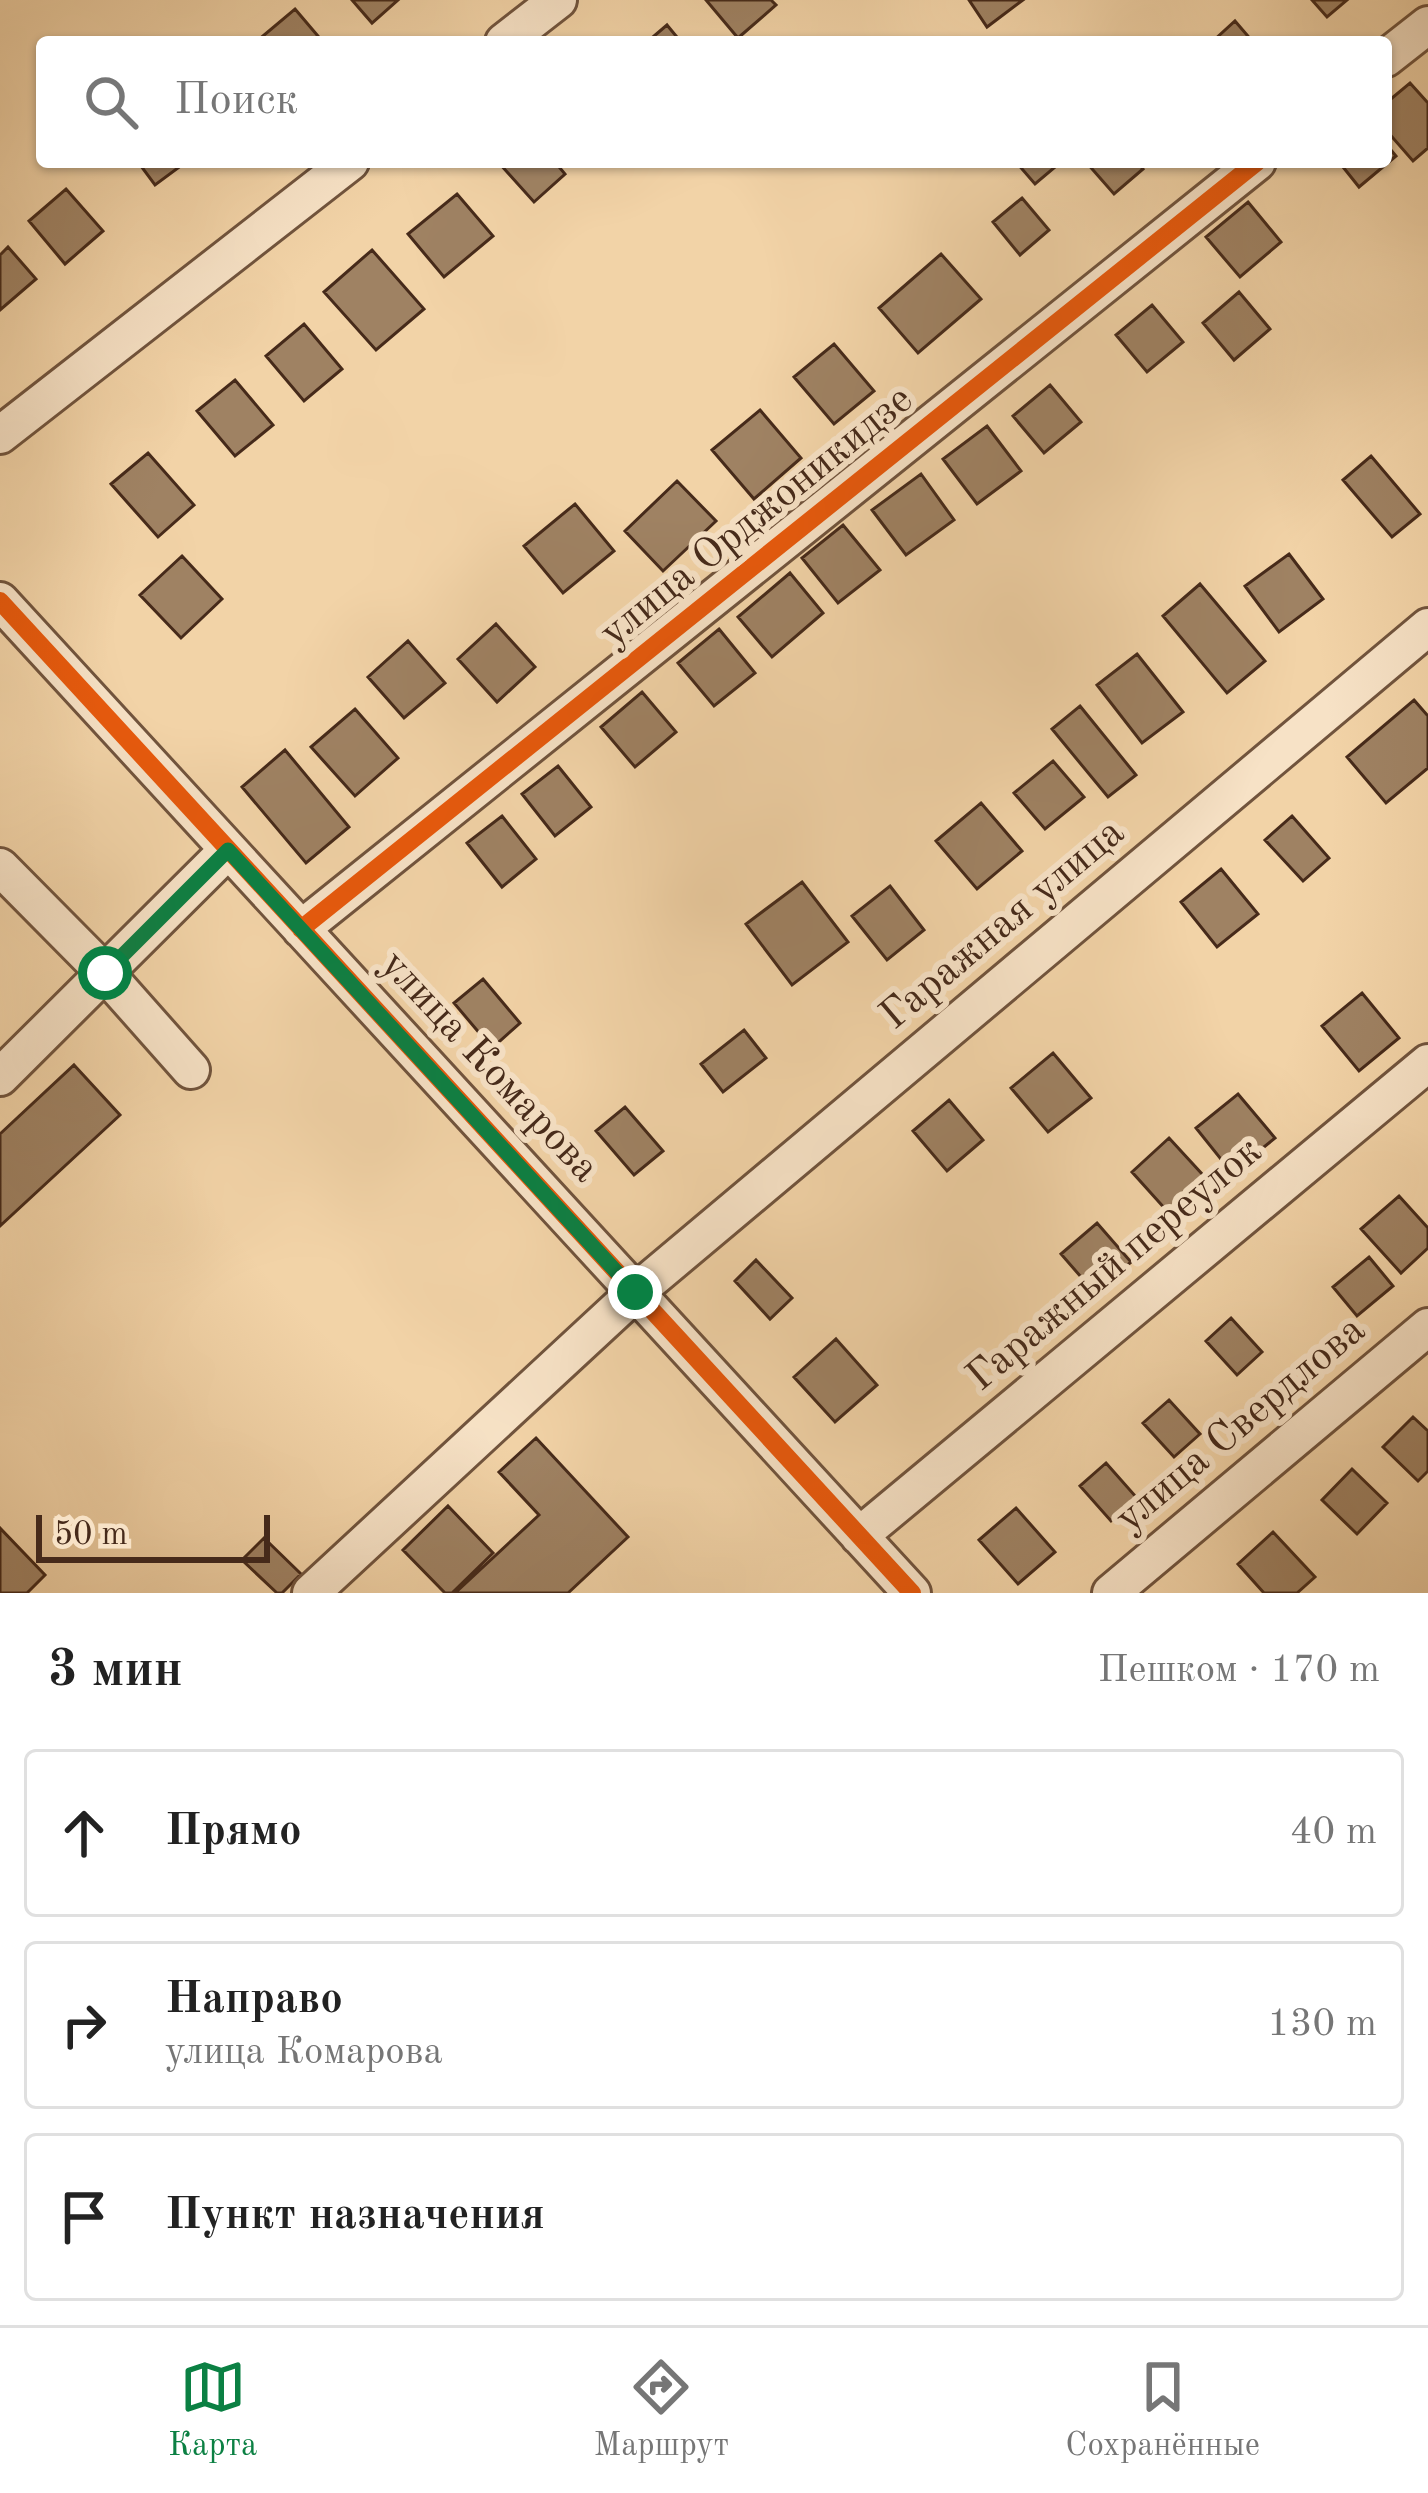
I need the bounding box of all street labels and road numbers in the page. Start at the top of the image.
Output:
street label: улица Орджоникидзе [593,379,921,655]
street label: Гаражная улица [873,811,1133,1039]
street label: улица Комарова [372,943,606,1191]
street label: Гаражный переулок [960,1130,1270,1400]
street label: улица Свердлова [1108,1309,1374,1541]

